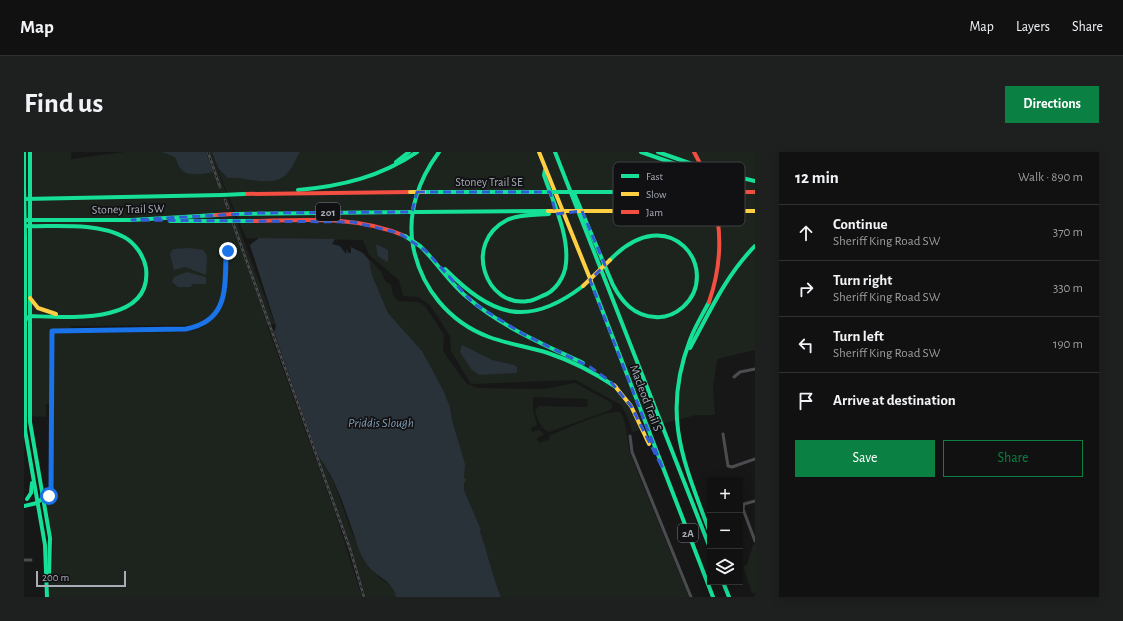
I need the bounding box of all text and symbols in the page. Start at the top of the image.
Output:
text: Map [20,18,54,37]
text: Map [969,20,994,34]
text: Layers [1016,20,1050,34]
text: Share [1072,20,1103,34]
button: Directions [1005,86,1099,123]
text: Find us [24,90,103,118]
legend [613,162,745,226]
text: 12 min [795,169,839,186]
text: Fast [646,171,664,182]
text: Walk · 890 m [1018,171,1083,184]
street label: Stoney Trail SE [455,176,523,189]
text: Slow [646,189,667,200]
street label: Stoney Trail SW [92,202,165,217]
road number: 201 [316,203,340,221]
text: Jam [646,207,663,218]
text: Continue [833,217,888,232]
icon: ahead [795,222,817,244]
text: 370 m [1053,226,1083,239]
text: Sheriff King Road SW [833,235,940,248]
route end [219,242,237,260]
text: Turn right [833,273,892,288]
icon: right [795,278,817,300]
text: 330 m [1053,282,1083,295]
text: Sheriff King Road SW [833,291,940,304]
text: Turn left [833,329,884,344]
icon: left [795,334,817,356]
text: 190 m [1053,338,1083,351]
text: Sheriff King Road SW [833,347,940,360]
street label: Macleod Trail S [628,363,664,433]
icon: arrive [795,390,817,412]
text: Arrive at destination [833,393,956,408]
water label: Priddis Slough [348,417,414,430]
button: Save [795,440,935,477]
button: Share [943,440,1083,477]
map controls [707,477,743,585]
button: + [707,477,743,513]
route start [40,487,58,505]
button: − [707,513,743,549]
road number: 2A [678,524,698,542]
button: layers [707,549,743,585]
scale bar [36,569,126,588]
text: 200 m [42,572,69,583]

